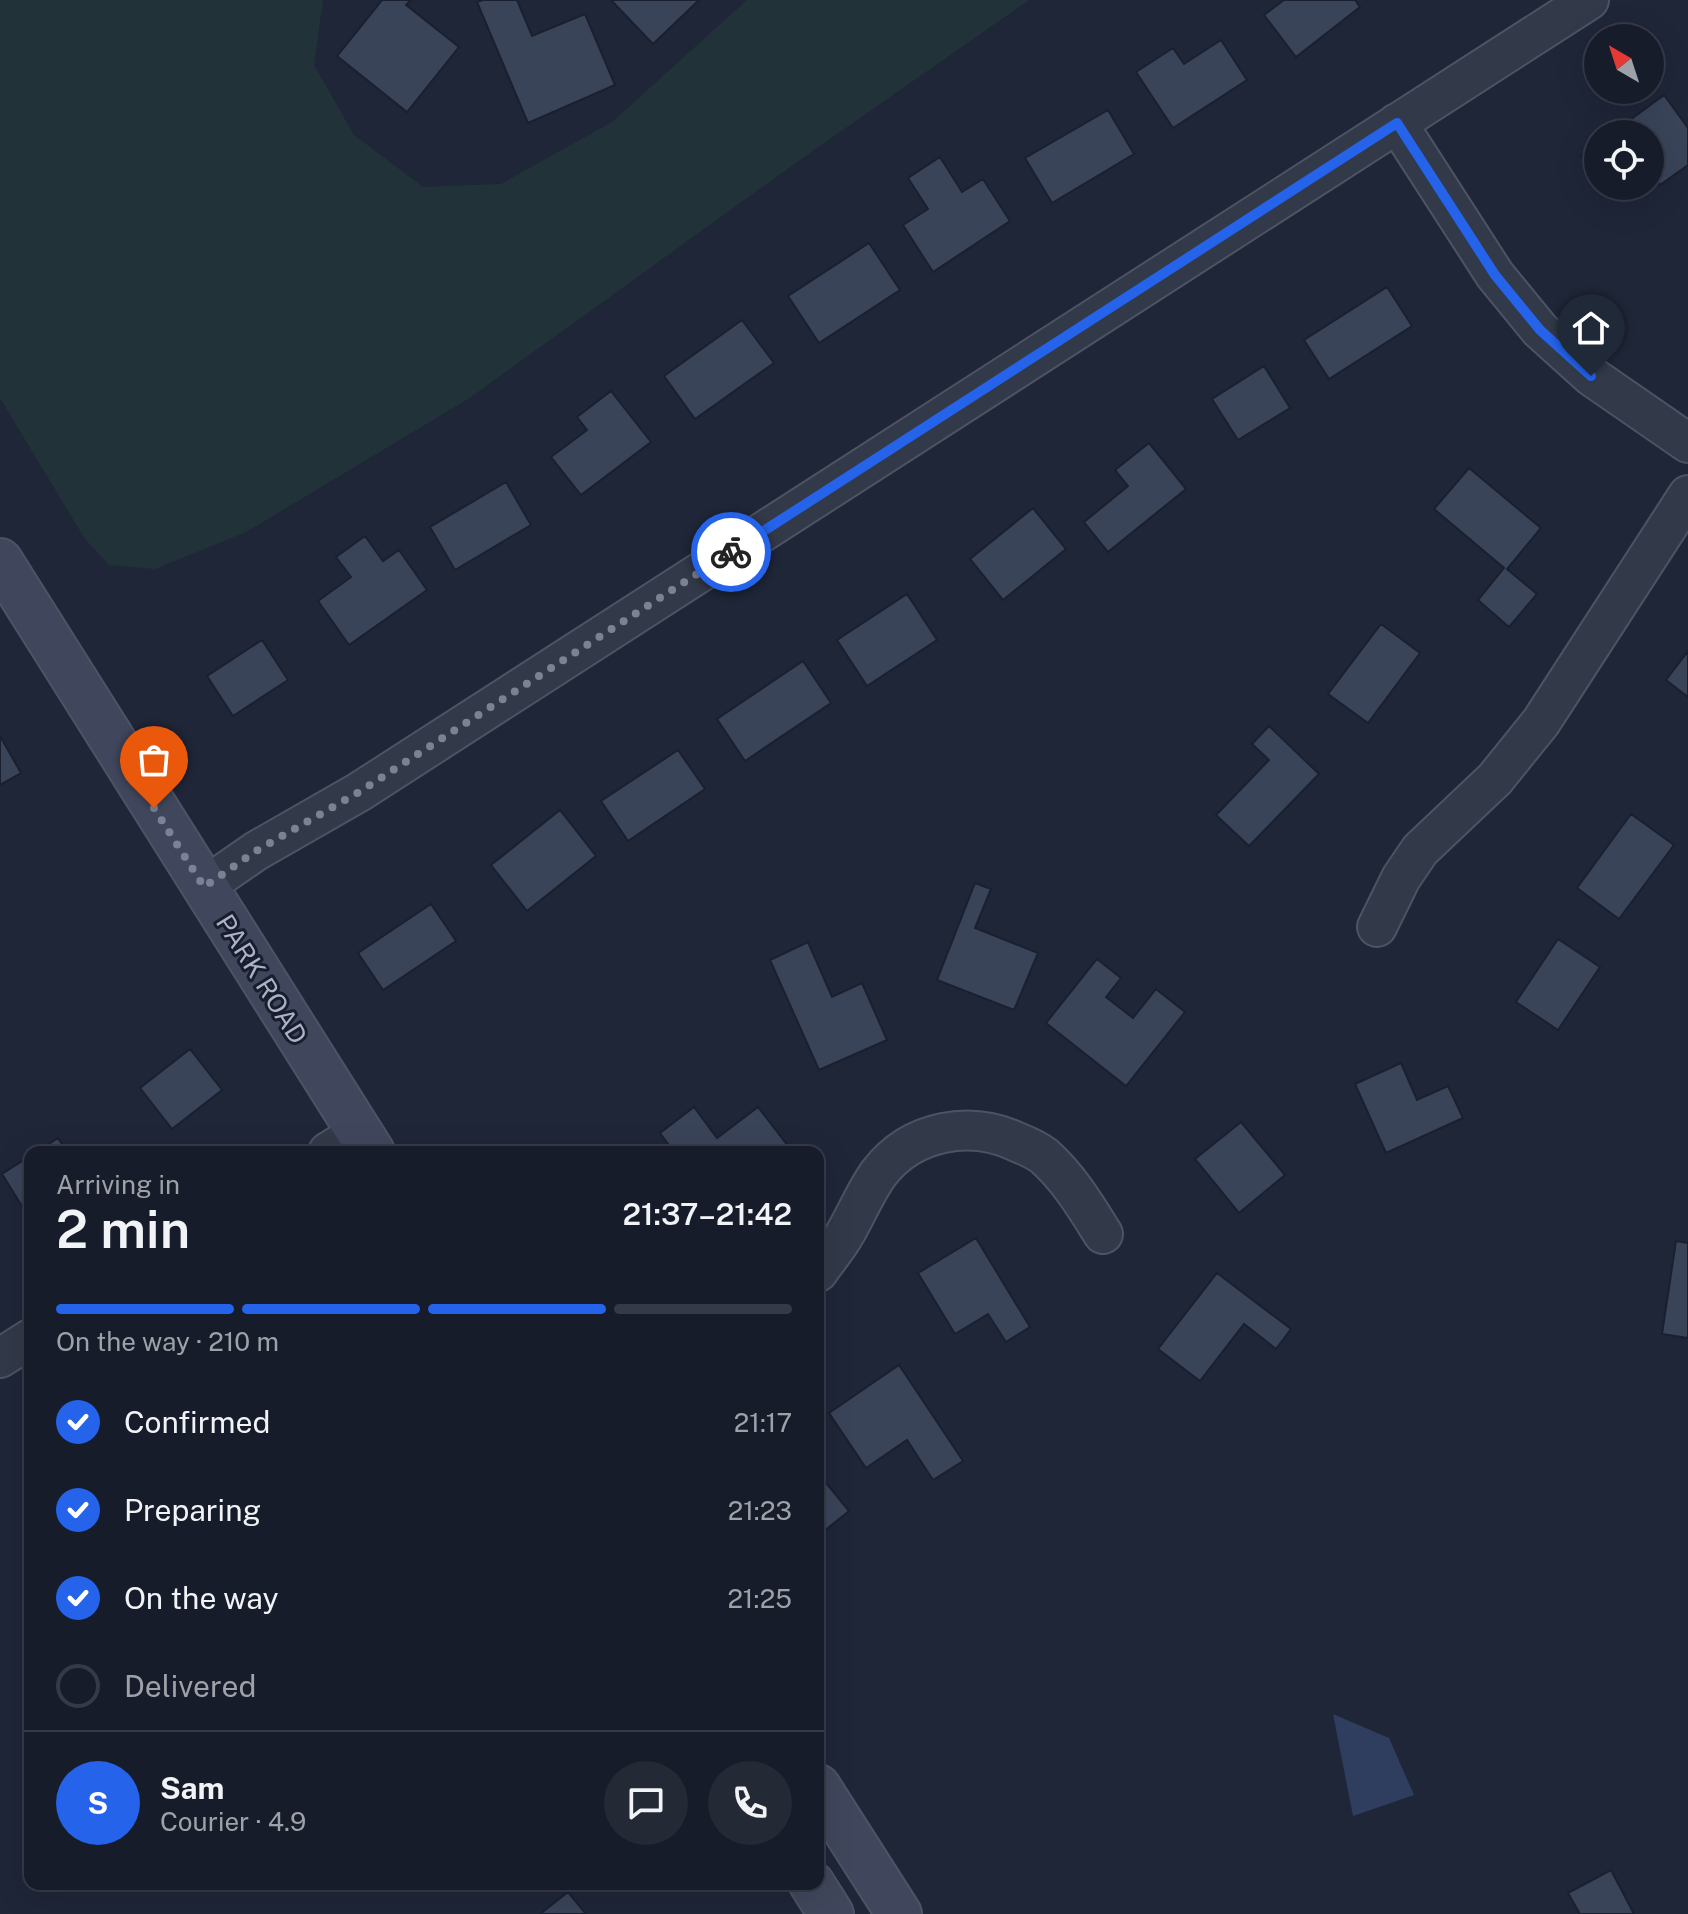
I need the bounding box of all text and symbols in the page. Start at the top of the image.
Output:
north arrow [1584,24,1664,104]
map controls [1584,24,1664,200]
button: locate [1584,120,1664,200]
pin [1557,294,1625,376]
icon: home [1569,306,1613,350]
courier [691,512,771,592]
icon: bike [709,530,753,574]
pin [120,726,188,808]
icon: bag [132,738,176,782]
street label: PARK ROAD [210,908,314,1050]
text: Arriving in [56,1169,180,1200]
text: 21:37–21:42 [623,1196,792,1232]
text: 2 min [56,1199,190,1260]
text: On the way · 210 m [56,1326,279,1357]
icon: check [56,1400,100,1444]
text: Confirmed [124,1404,270,1440]
text: 21:17 [734,1407,792,1438]
icon: check [56,1488,100,1532]
text: Preparing [124,1492,261,1528]
text: 21:23 [728,1495,792,1526]
icon: check [56,1576,100,1620]
text: On the way [124,1580,278,1616]
text: 21:25 [727,1583,792,1614]
text: Delivered [124,1668,256,1704]
button: chat [604,1761,688,1845]
button: phone [708,1761,792,1845]
text: Sam [160,1770,224,1806]
text: S [88,1785,108,1821]
text: Courier · 4.9 [160,1806,306,1837]

